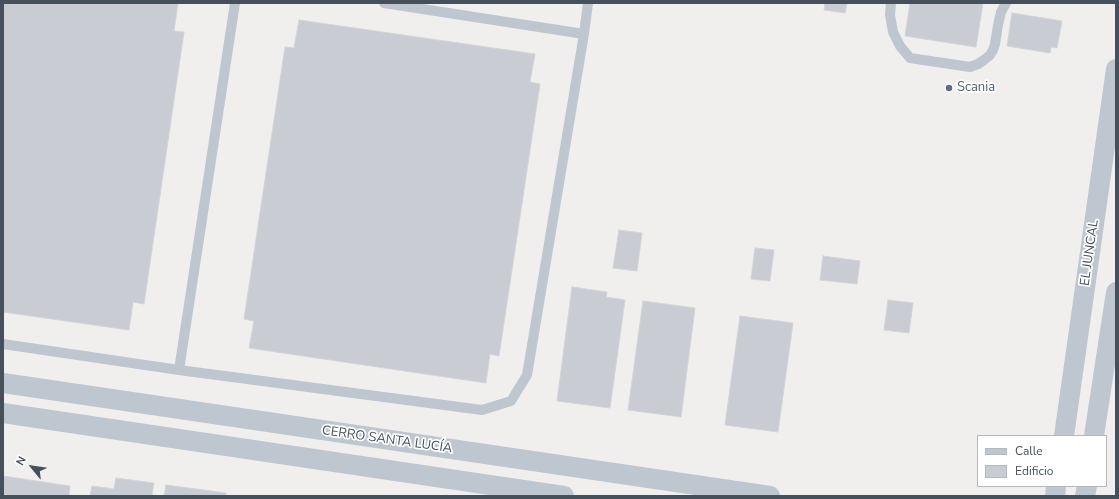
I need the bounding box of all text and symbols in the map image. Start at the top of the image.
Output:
place label: Scania [957,80,995,96]
marker: Scania [944,83,954,93]
street label: EL JUNCAL [1078,219,1102,287]
street label: CERRO SANTA LUCÍA [321,423,453,457]
legend [977,435,1107,487]
text: Calle [1015,443,1043,459]
north arrow [12,447,52,487]
text: N [13,454,30,468]
text: Edificio [1015,463,1053,479]

